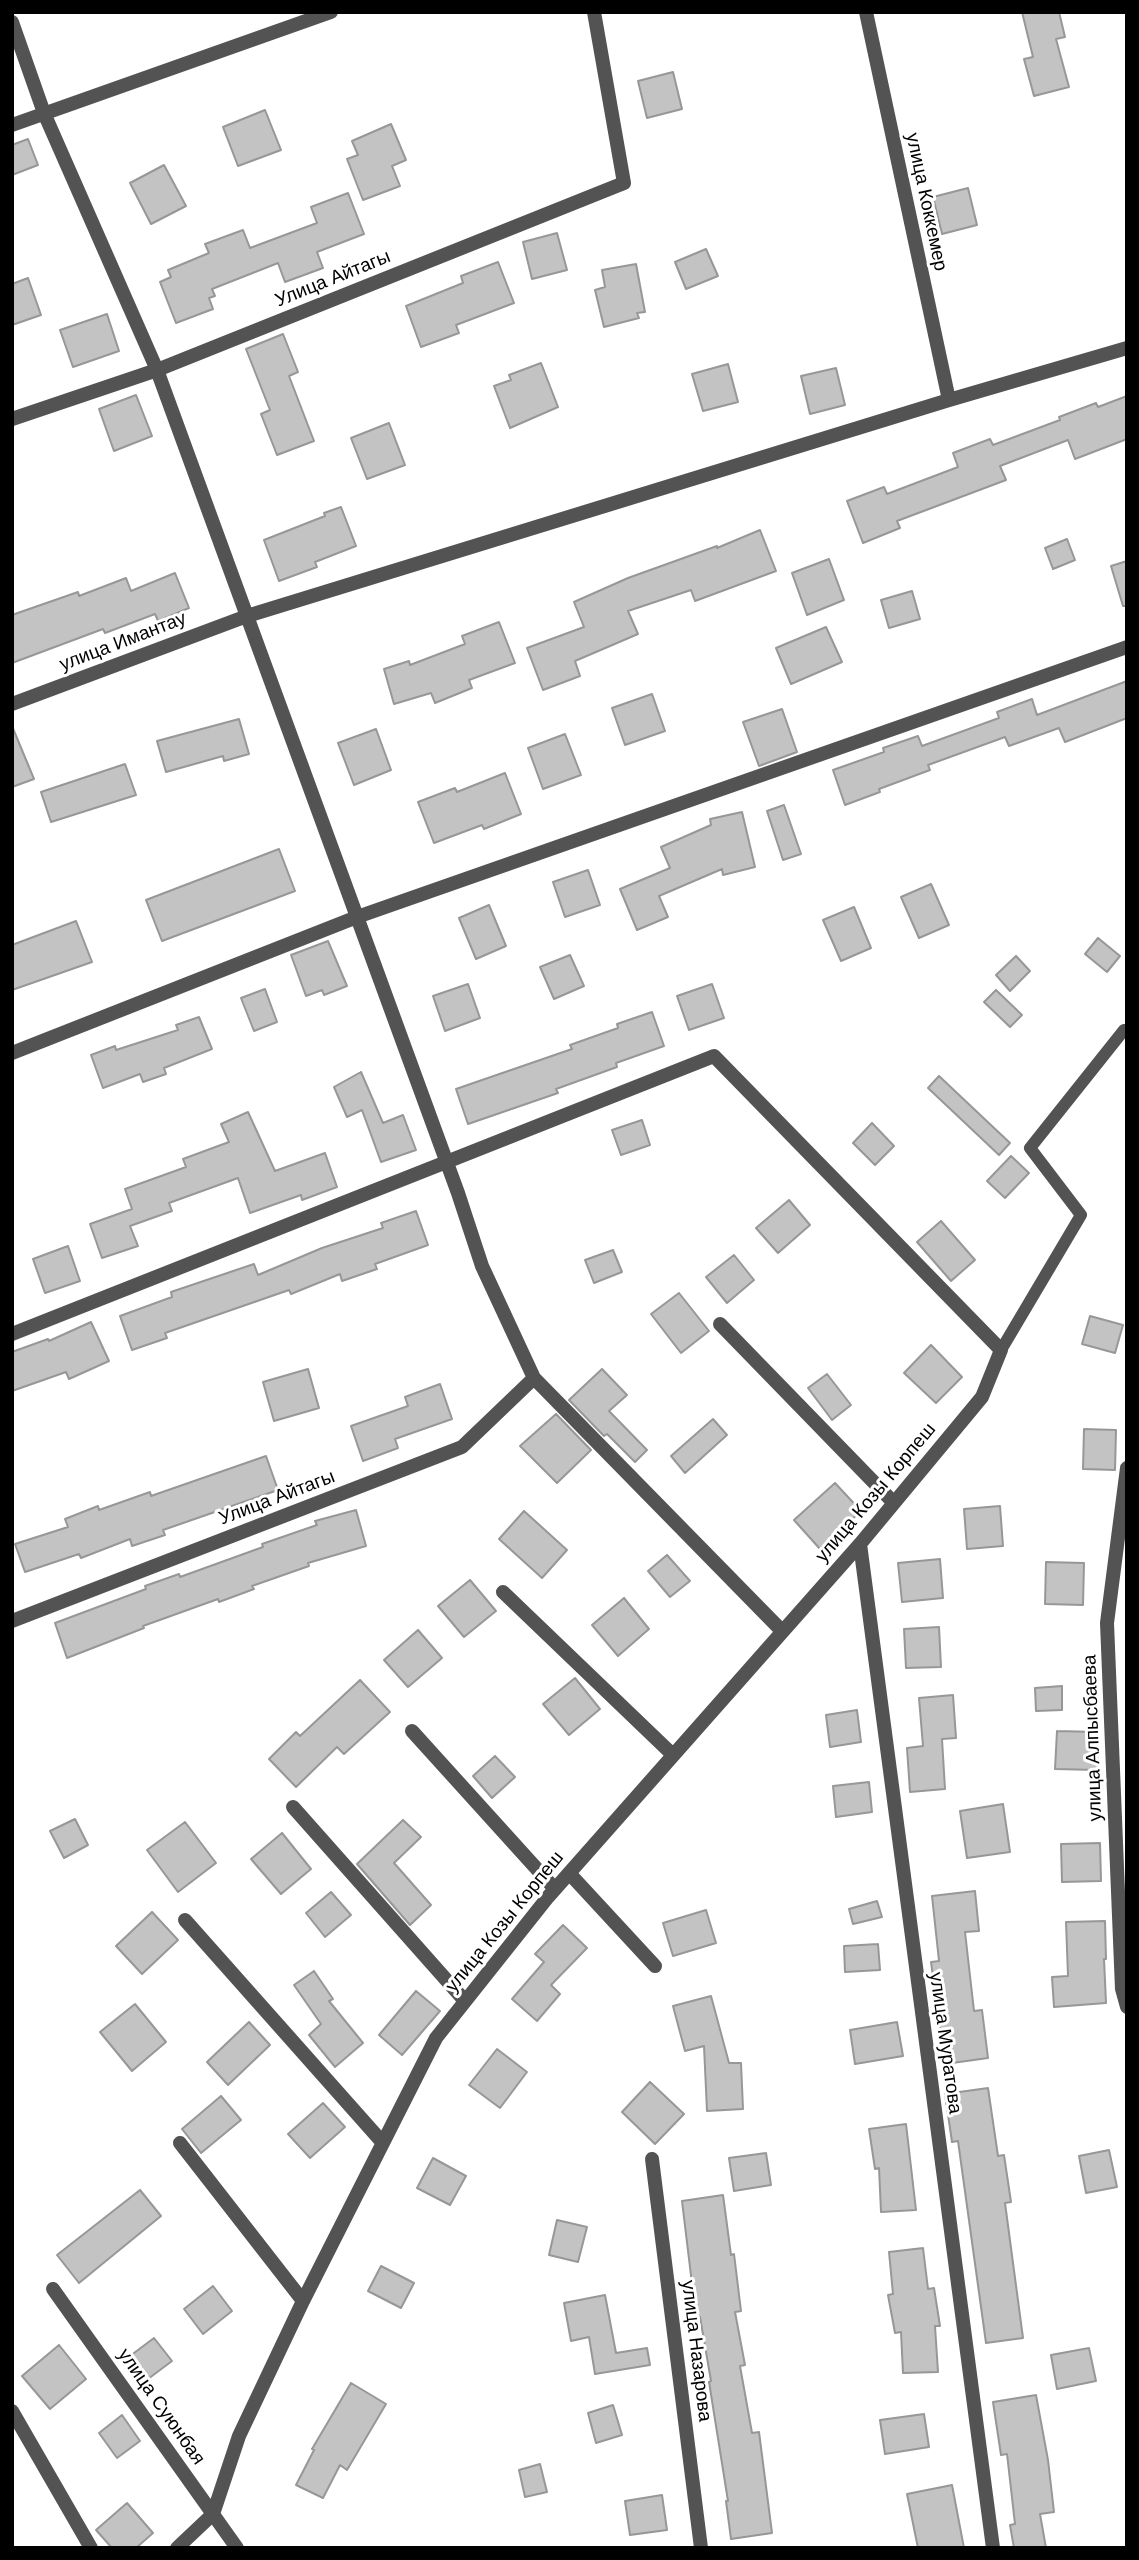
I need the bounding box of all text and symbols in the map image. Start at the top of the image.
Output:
street label: улица Коккемер [900,131,952,273]
street label: Улица Айтагы [272,246,394,312]
street label: улица Имантау [57,607,189,677]
street label: улица Козы Корпеш [811,1419,941,1567]
street label: Улица Айтагы [216,1465,338,1531]
street label: улица Алпысбаева [1079,1654,1107,1822]
street label: улица Козы Корпеш [441,1847,569,1997]
street label: улица Муратова [924,1971,966,2115]
street label: улица Назарова [676,2279,716,2423]
street label: улица Суюнбая [112,2344,210,2470]

